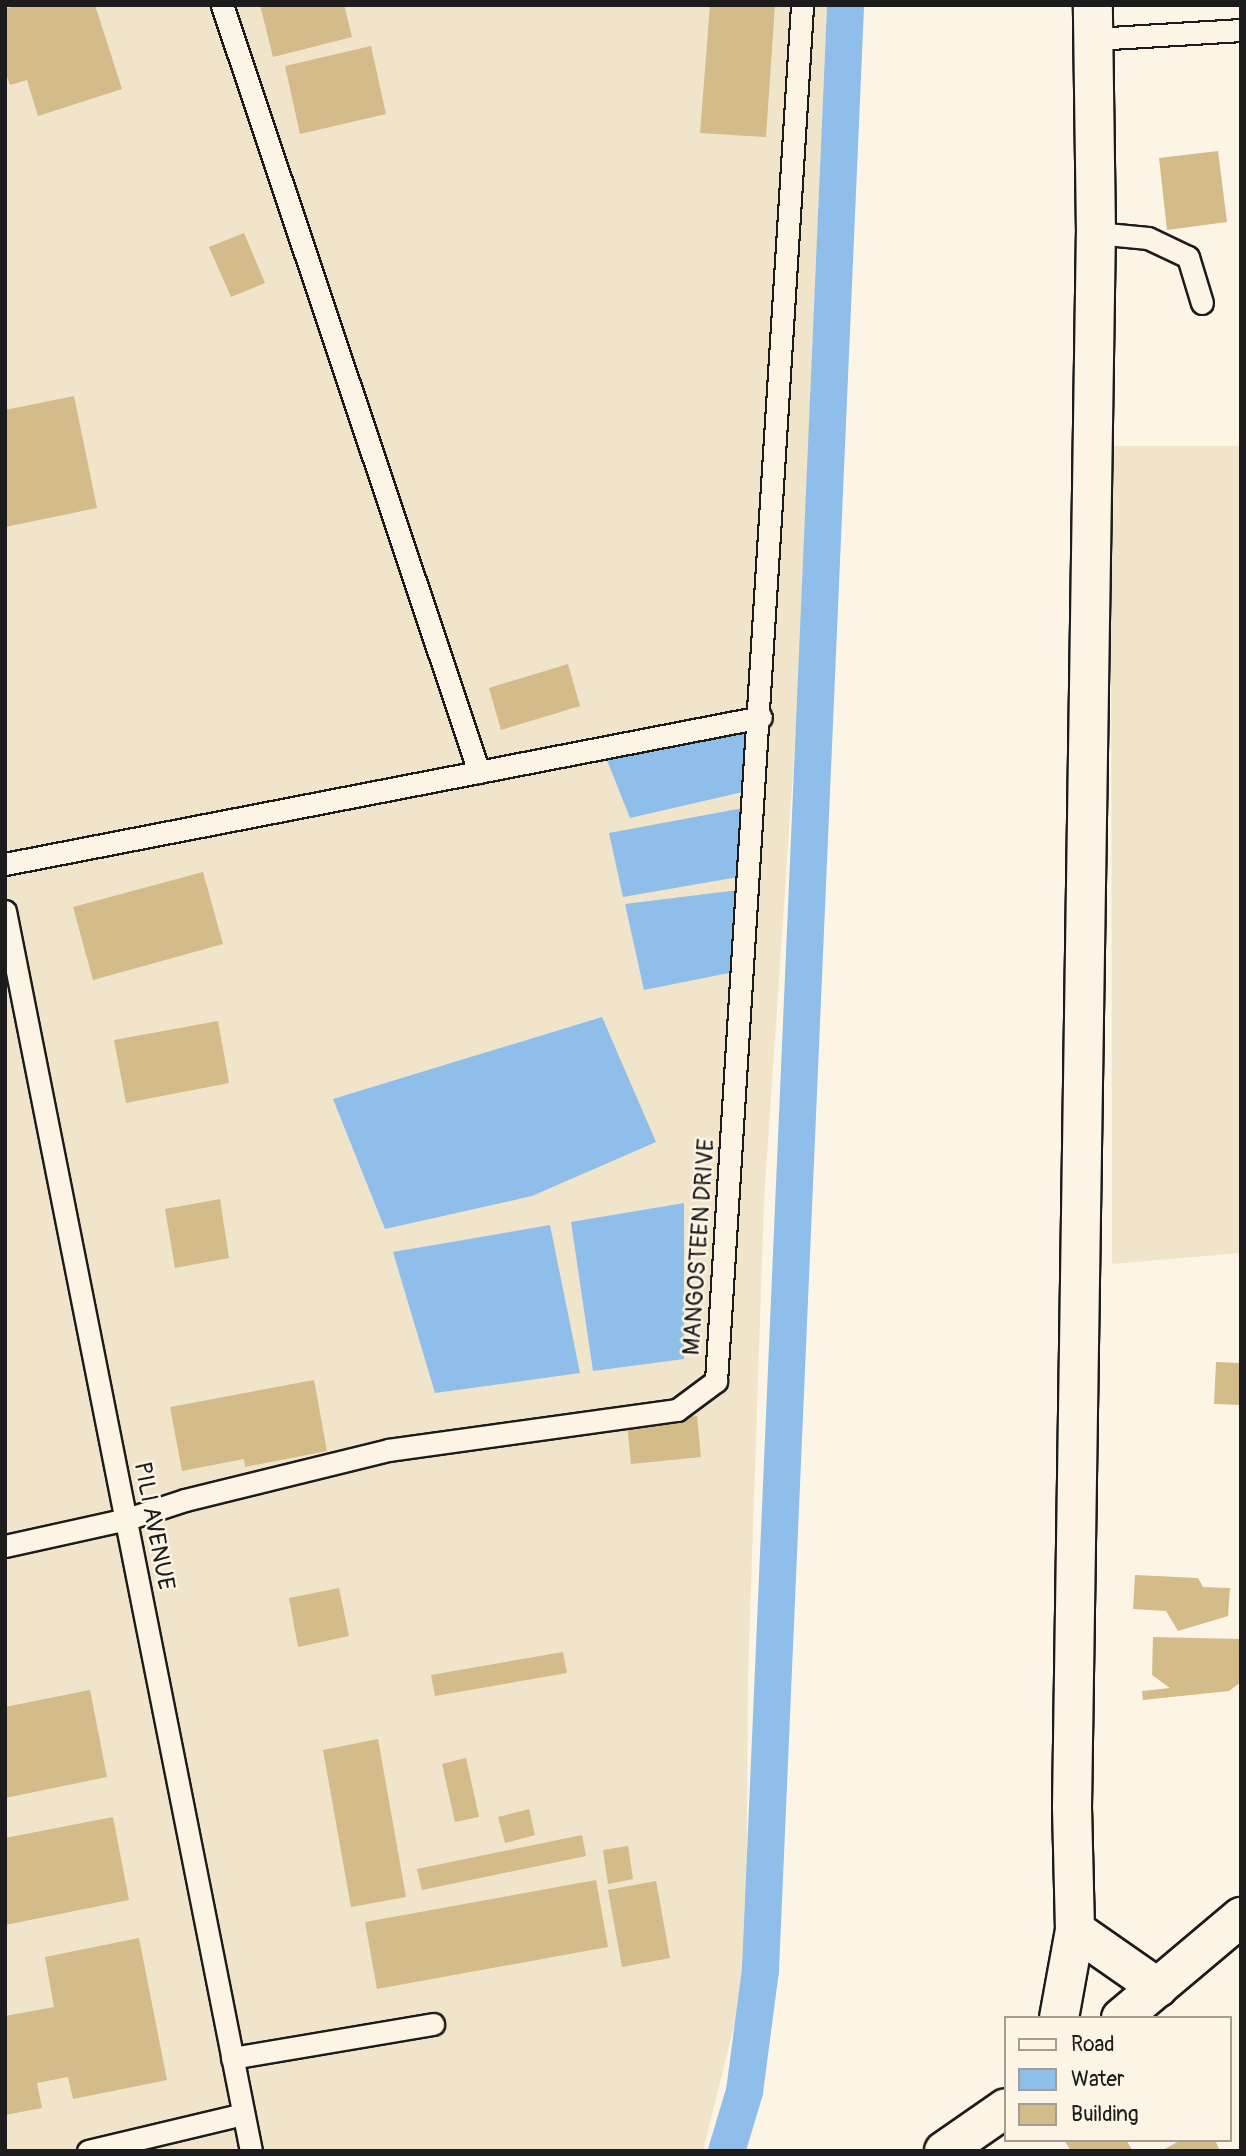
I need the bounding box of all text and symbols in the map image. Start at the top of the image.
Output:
street label: MANGOSTEEN DRIVE [677,1138,721,1356]
street label: PILI AVENUE [127,1459,181,1593]
legend [1004,2016,1232,2142]
text: Road [1071,2031,1115,2058]
text: Water [1071,2066,1124,2093]
text: Building [1071,2101,1138,2128]

